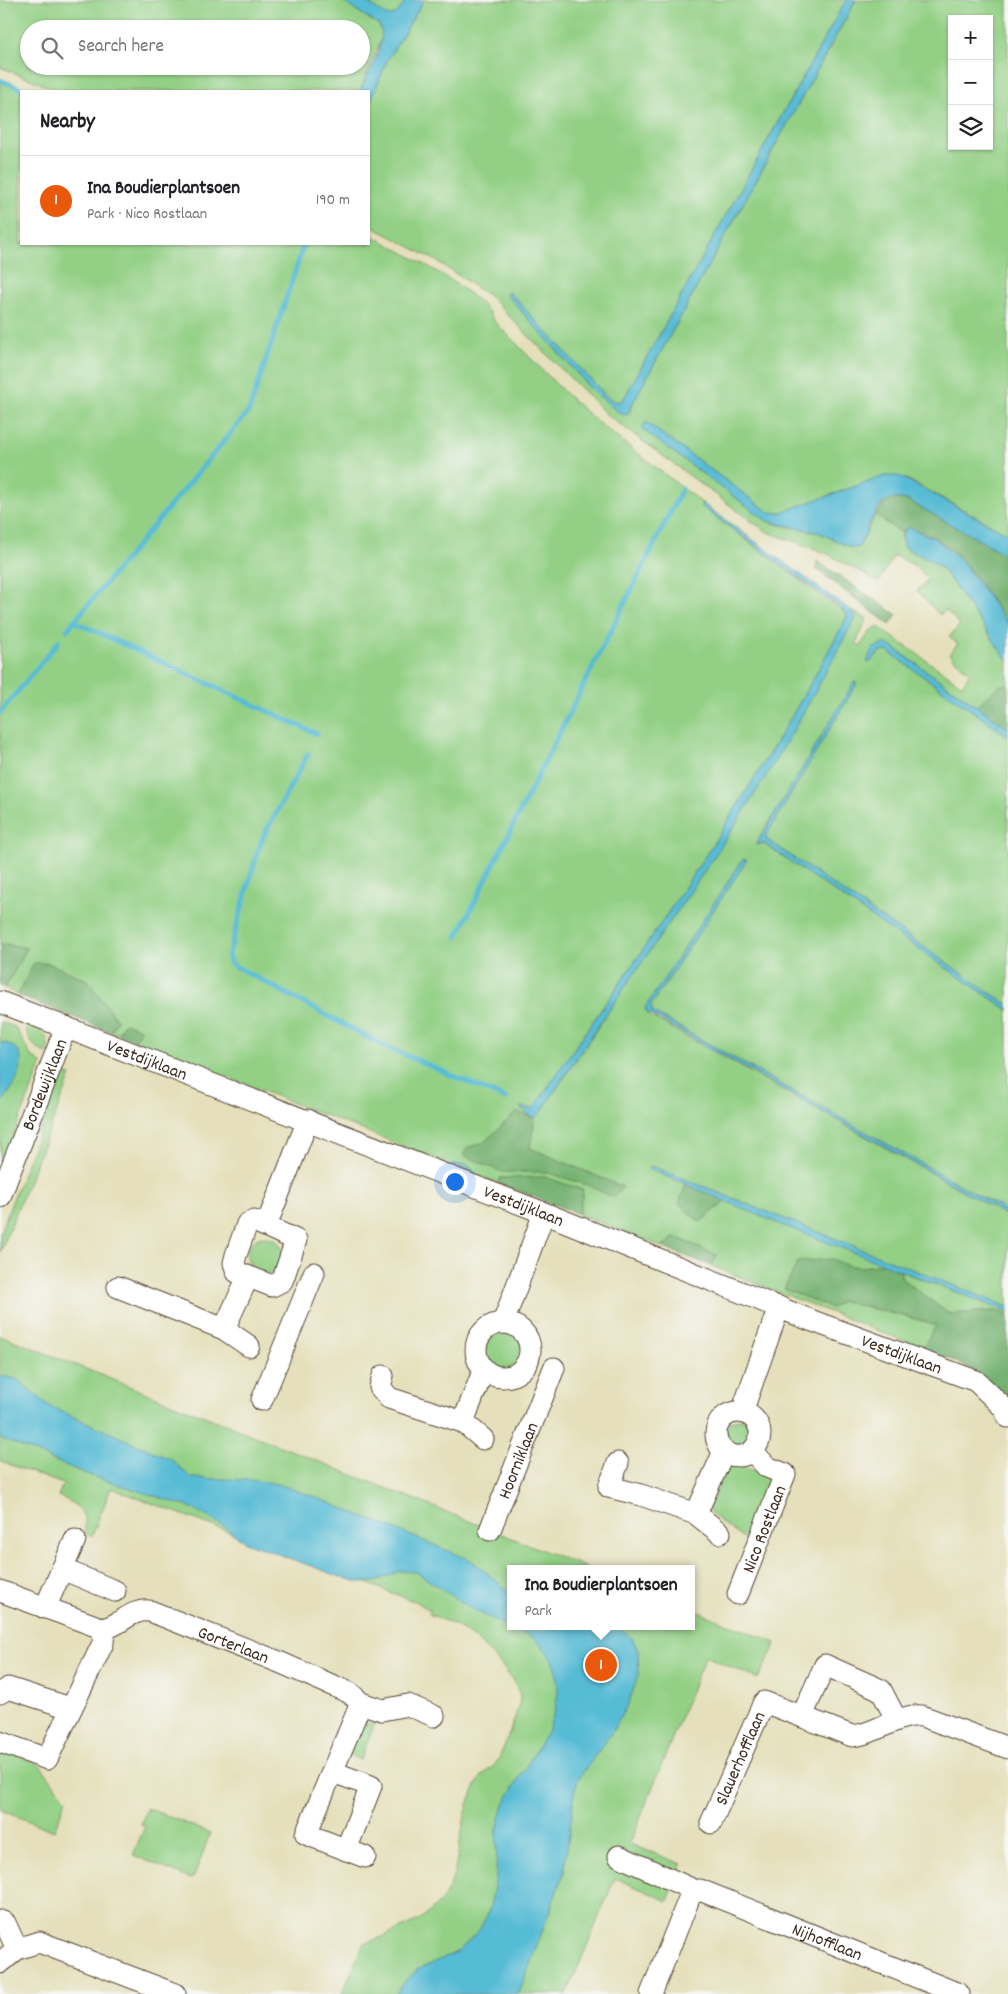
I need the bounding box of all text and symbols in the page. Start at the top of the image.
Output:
map controls [948,15,993,150]
button: + [948,15,993,60]
search box [20,20,370,75]
icon: search [38,34,66,62]
text: Search here [78,34,164,61]
button: − [948,60,993,105]
button: layers [948,105,993,150]
text: Nearby [40,108,95,138]
text: Ina Boudierplantsoen [87,176,240,203]
text: 1 [54,189,58,212]
text: 190 m [316,189,350,212]
text: Park · Nico Rostlaan [87,203,207,226]
street label: Vestdijklaan [103,1035,190,1088]
street label: Bordewijklaan [17,1036,75,1134]
your location [442,1169,468,1195]
street label: Vestdijklaan [479,1181,567,1235]
street label: Vestdijklaan [857,1330,945,1382]
street label: Hoorniklaan [493,1419,546,1503]
street label: Nico Rostlaan [737,1482,794,1577]
popup [507,1565,695,1630]
text: Ina Boudierplantsoen [525,1573,677,1600]
text: Park [525,1600,552,1623]
street label: Gorterlaan [193,1621,272,1672]
pin: 1 [585,1646,617,1684]
street label: Slauerhofflaan [710,1708,773,1810]
street label: Nijhofflaan [788,1918,865,1969]

